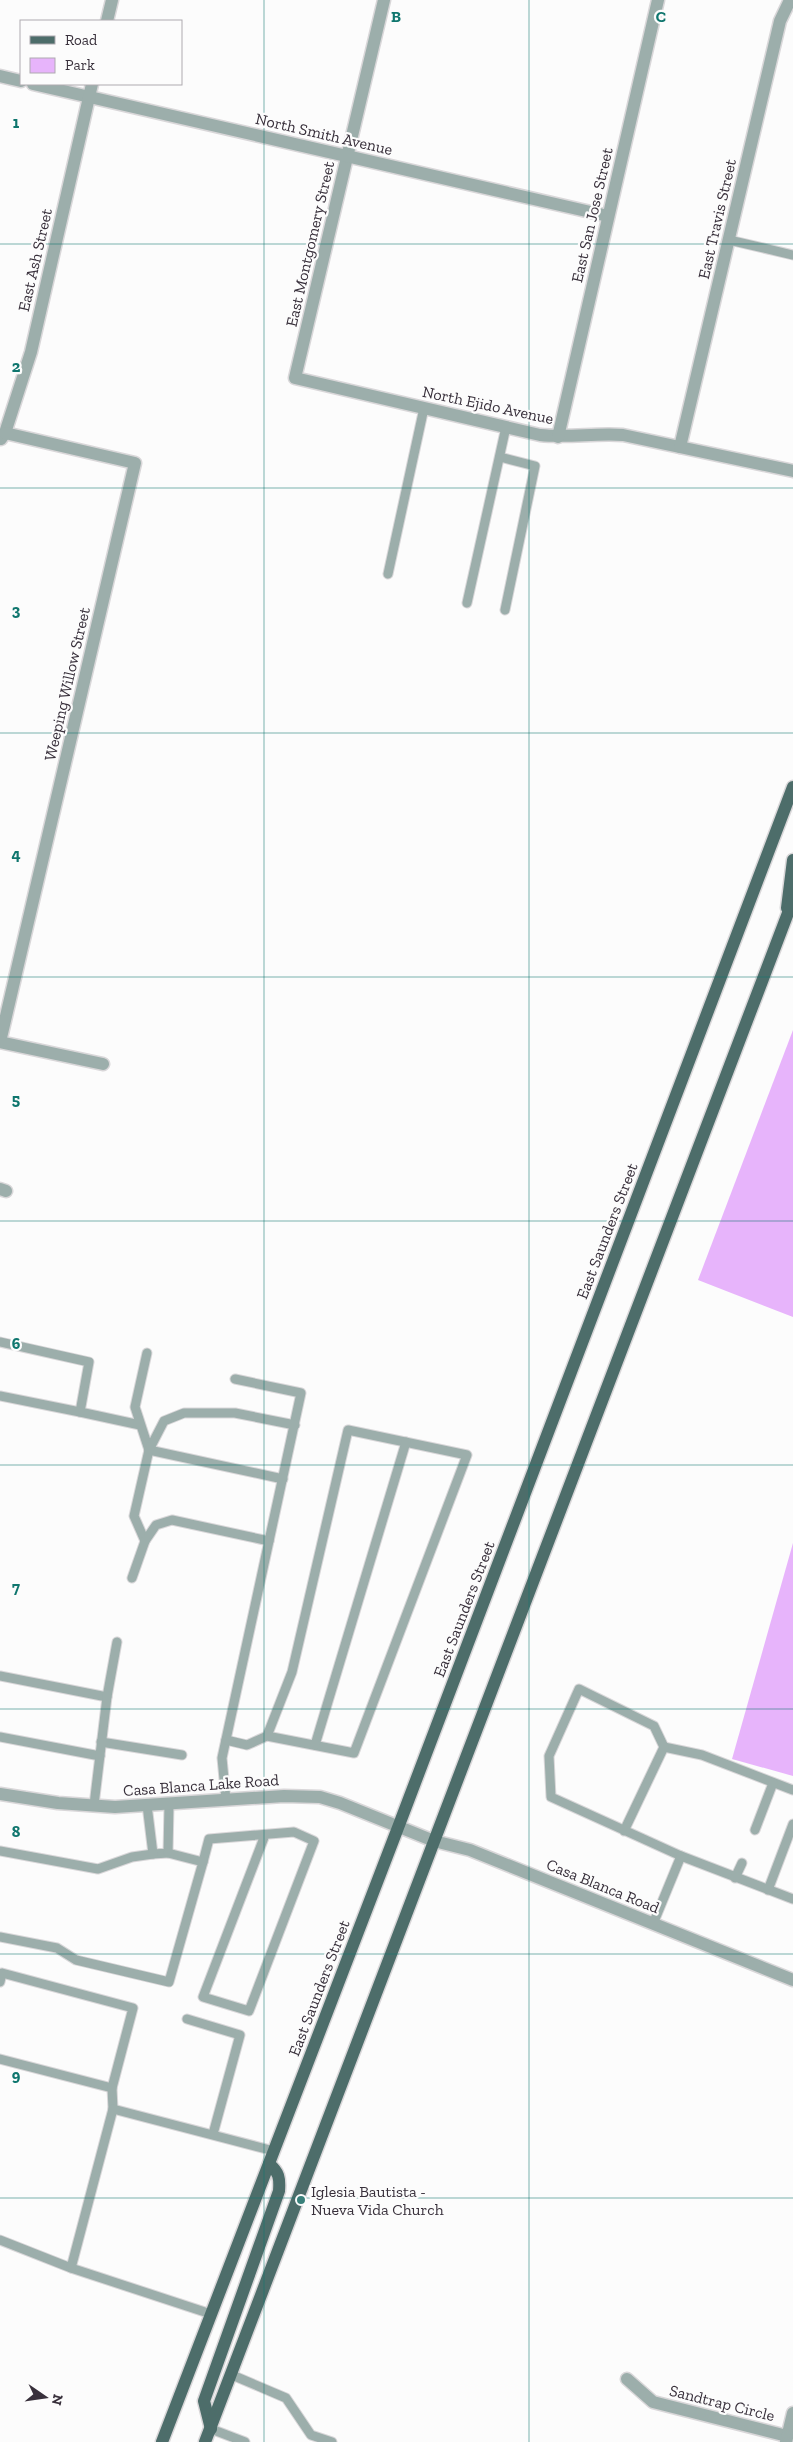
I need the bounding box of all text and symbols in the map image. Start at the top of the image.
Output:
text: B [391,7,401,26]
text: C [656,7,666,26]
legend [20,20,182,85]
text: Road [65,31,98,49]
text: Park [65,56,95,74]
street label: North Smith Avenue [254,109,394,159]
text: 1 [13,113,20,132]
street label: East San Jose Street [567,146,617,284]
street label: East Travis Street [694,157,740,281]
street label: East Montgomery Street [282,159,338,329]
street label: East Ash Street [14,207,56,313]
text: 2 [12,357,21,376]
street label: North Ejido Avenue [421,382,555,428]
text: 3 [12,601,21,620]
street label: Weeping Willow Street [40,605,94,763]
text: 4 [11,845,21,864]
text: 5 [12,1090,20,1109]
street label: East Saunders Street [572,1160,642,1302]
text: 6 [12,1334,21,1353]
street label: East Saunders Street [429,1538,499,1680]
text: 7 [12,1578,20,1597]
street label: Casa Blanca Lake Road [123,1770,280,1800]
text: 8 [12,1822,21,1841]
street label: Casa Blanca Road [544,1855,663,1917]
street label: East Saunders Street [284,1917,354,2059]
text: 9 [12,2066,21,2085]
place label: Iglesia Bautista - Nueva Vida Church [311,2182,444,2219]
marker: Iglesia Bautista - Nueva Vida Church [295,2194,307,2206]
north arrow [20,2372,70,2422]
street label: Sandtrap Circle [667,2381,777,2425]
text: N [48,2393,67,2407]

